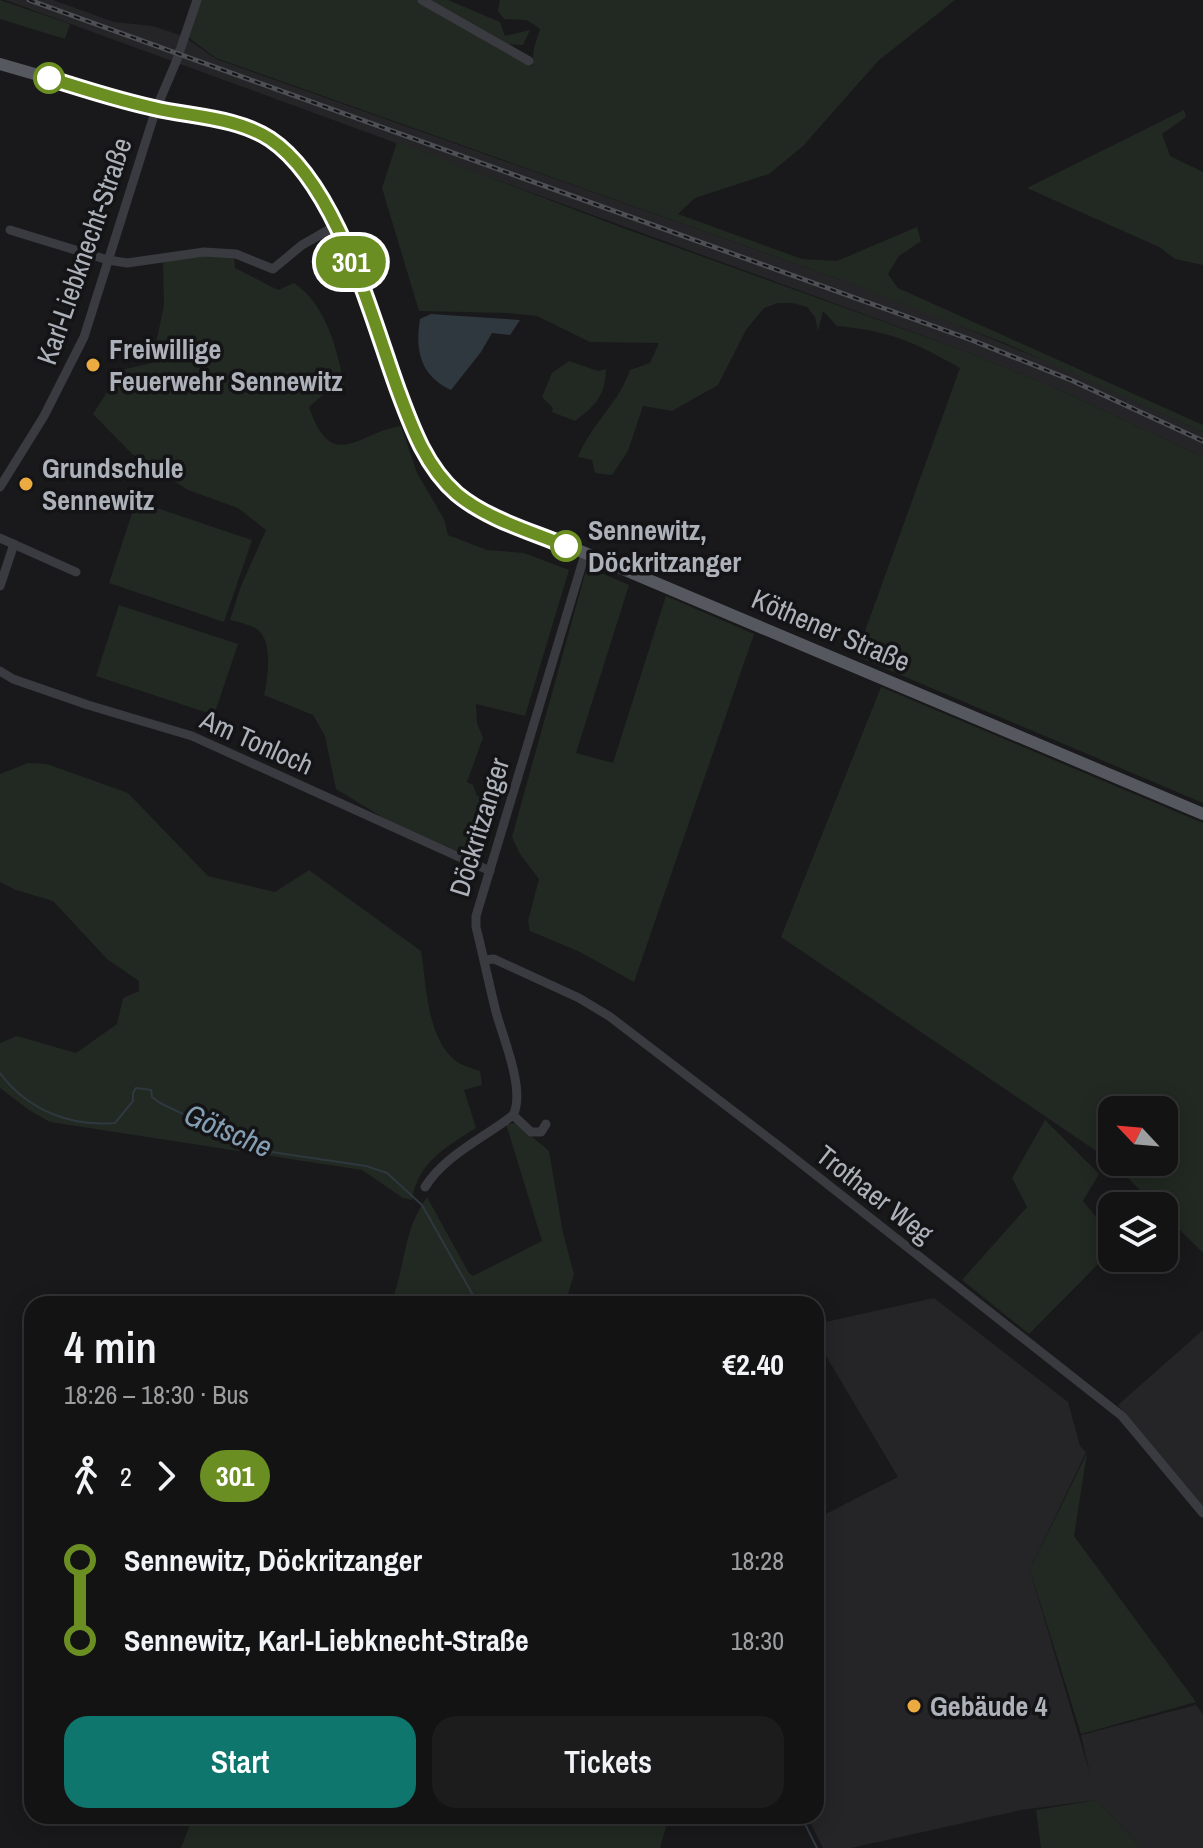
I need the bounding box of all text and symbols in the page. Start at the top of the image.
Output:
unlabelled marker [34,63,64,93]
street label: Karl-Liebknecht-Straße [27,133,141,369]
line badge: 301 [305,236,397,288]
text: 301 [332,243,370,281]
place label: Freiwillige Feuerwehr Sennewitz [109,330,343,400]
marker: Freiwillige Feuerwehr Sennewitz [84,356,102,374]
place label: Grundschule Sennewitz [42,449,184,519]
marker: Grundschule Sennewitz [17,475,35,493]
place label: Sennewitz, Döckritzanger [588,511,741,581]
marker: Sennewitz, Döckritzanger [551,531,581,561]
street label: Köthener Straße [746,580,916,680]
street label: Am Tonloch [194,700,319,784]
street label: Döckritzanger [440,753,518,901]
water label: Götsche [178,1094,278,1166]
north arrow [1098,1096,1178,1176]
map controls [1098,1096,1178,1272]
street label: Trothaer Weg [808,1136,942,1252]
button: layers [1098,1192,1178,1272]
text: 4 min [64,1317,157,1377]
text: €2.40 [722,1344,784,1384]
text: 18:26 – 18:30 · Bus [64,1377,249,1412]
icon: walk [64,1454,108,1498]
icon: forward [144,1454,188,1498]
text: 301 [216,1457,254,1495]
text: 2 [120,1459,132,1494]
text: Sennewitz, Döckritzanger [124,1540,422,1580]
text: 18:28 [731,1543,784,1578]
text: Sennewitz, Karl-Liebknecht-Straße [124,1620,529,1660]
text: 18:30 [731,1623,784,1658]
place label: Gebäude 4 [930,1687,1048,1725]
marker: Gebäude 4 [905,1697,923,1715]
button: Start [64,1716,416,1808]
button: Tickets [432,1716,784,1808]

